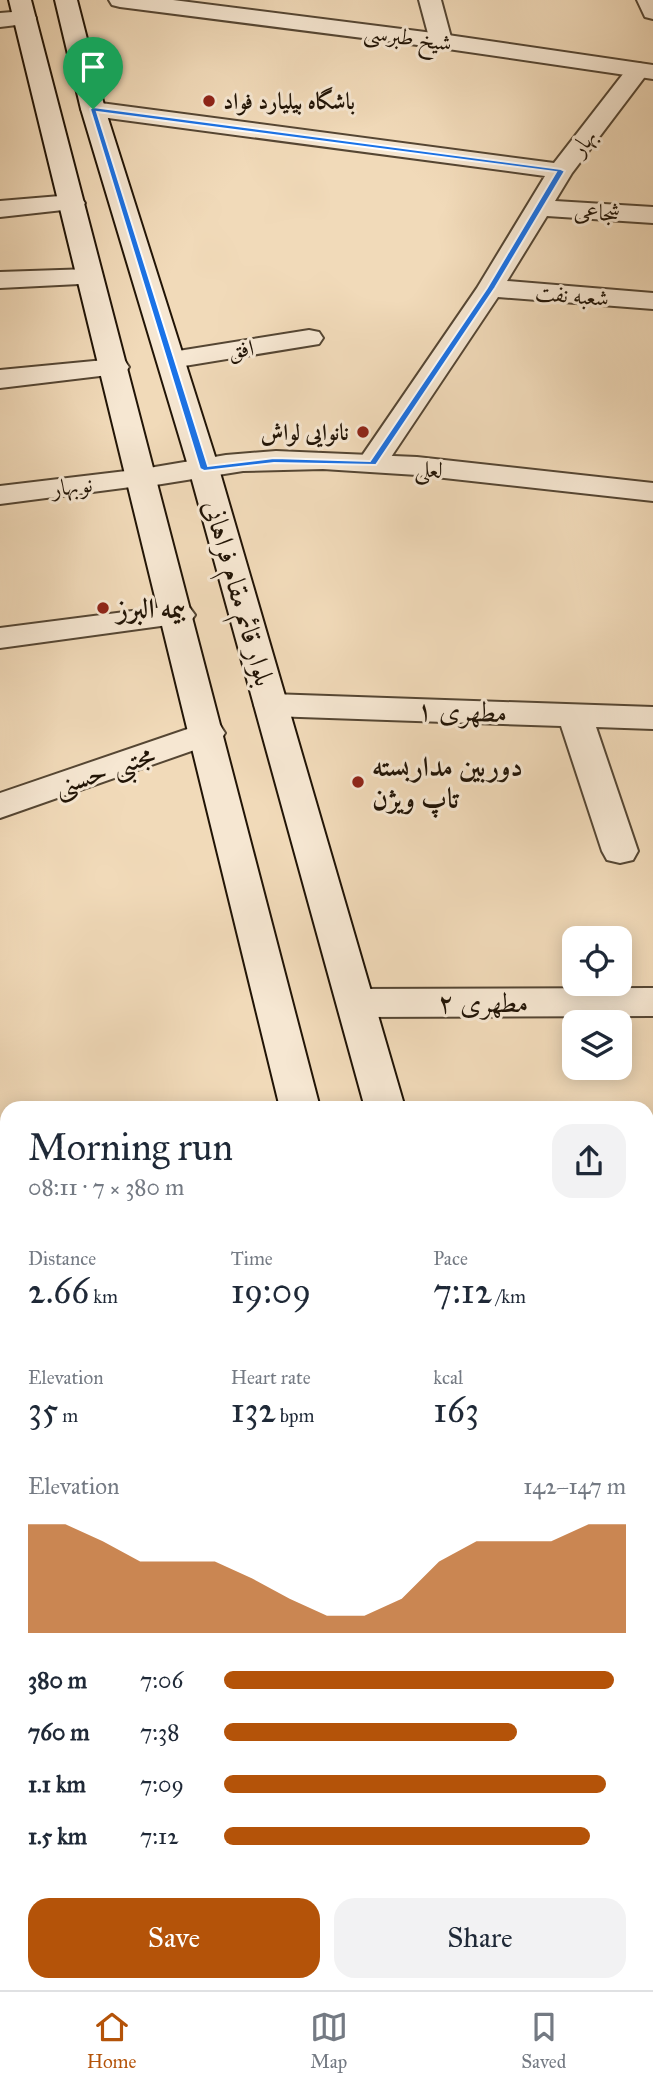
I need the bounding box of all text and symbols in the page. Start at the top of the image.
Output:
street label: شیخ طبرسی [361,17,454,64]
pin [63,37,123,109]
icon: arrive [74,48,112,86]
place label: باشگاه بیلیارد فواد [223,86,355,116]
marker: باشگاه بیلیارد فواد [201,93,217,109]
street label: بهار [563,123,603,163]
street label: شجاعی [573,196,621,228]
street label: شعبه نفت [534,278,610,312]
street label: افق [226,333,256,366]
place label: نانوایی لواش [260,418,349,448]
marker: نانوایی لواش [355,424,371,440]
street label: لعلی [413,454,444,488]
street label: نوبهار [48,470,94,504]
street label: بلوار قائم مقام فراهانی [189,496,282,692]
place label: بیمه البرز [114,591,186,626]
marker: بیمه البرز [95,600,111,616]
street label: مطهری ۱ [416,692,508,730]
street label: مجتبی حسنی [49,736,161,808]
place label: دوربین مداربسته تاپ ویژن [372,749,523,818]
marker: دوربین مداربسته تاپ ویژن [350,774,366,790]
map controls [562,926,632,1080]
button: locate [562,926,632,996]
street label: مطهری ۲ [438,985,528,1020]
button: layers [562,1010,632,1080]
text: Morning run [28,1124,233,1170]
button: share [552,1124,626,1198]
text: 08:11 · 7 × 380 m [28,1173,184,1201]
text: Distance [28,1247,96,1270]
text: Time [231,1247,273,1270]
text: Pace [433,1247,468,1270]
text: 2.66 [28,1270,89,1313]
text: 19:09 [231,1270,311,1313]
text: 7:12 [433,1270,492,1313]
text: km [89,1285,118,1308]
text: /km [492,1285,526,1308]
text: Elevation [28,1366,103,1389]
text: Heart rate [231,1366,311,1389]
text: kcal [433,1366,463,1389]
text: 35 [28,1389,58,1432]
text: 132 [231,1389,276,1432]
text: 163 [433,1389,479,1432]
text: m [58,1404,78,1427]
text: bpm [276,1404,314,1427]
text: Elevation [28,1472,119,1500]
text: 142–147 m [523,1472,626,1500]
text: 380 m [28,1666,87,1694]
text: 7:06 [140,1666,183,1694]
text: 760 m [28,1718,90,1746]
text: 7:38 [140,1718,180,1746]
text: 1.1 km [28,1770,86,1798]
text: 7:09 [140,1770,184,1798]
text: 1.5 km [28,1822,87,1850]
text: 7:12 [140,1822,179,1850]
button: Save [28,1898,320,1978]
button: Share [334,1898,626,1978]
tab: Home [87,2008,136,2073]
tab: Map [310,2008,348,2073]
tab: Saved [521,2008,566,2073]

